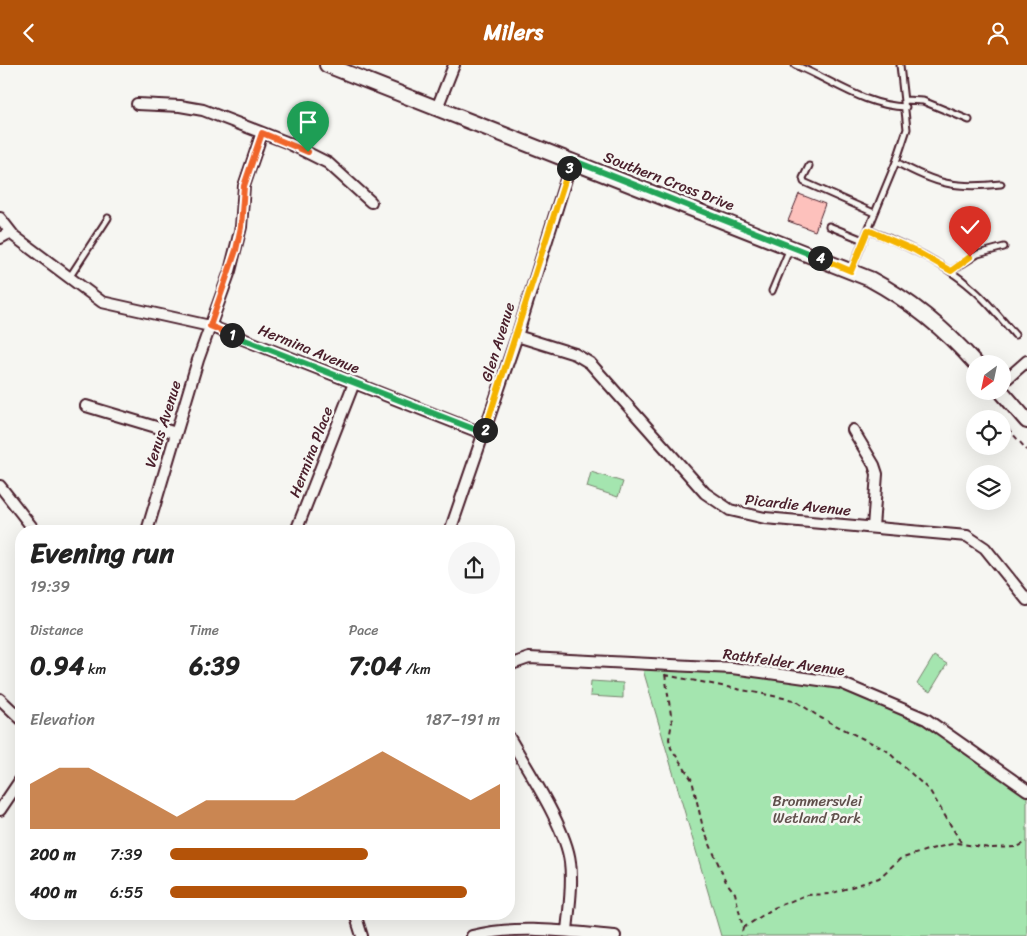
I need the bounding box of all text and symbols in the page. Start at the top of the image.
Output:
text: Milers [484,13,543,52]
icon: back [15,19,43,47]
icon: person [984,19,1012,47]
pin [287,101,329,152]
icon: arrive [294,108,322,136]
street label: Southern Cross Drive [600,144,738,218]
pin: 3 [556,155,582,181]
text: 3 [566,156,573,181]
pin [949,206,991,257]
icon: check [956,213,984,241]
pin: 4 [808,245,832,271]
text: 4 [816,246,825,271]
street label: Glen Avenue [474,299,522,385]
street label: Hermina Avenue [254,317,364,381]
pin: 1 [220,323,244,347]
text: 1 [229,323,236,348]
north arrow [966,355,1011,400]
map controls [966,355,1011,510]
street label: Venus Avenue [137,377,189,471]
street label: Hermina Place [282,402,340,501]
button: locate [966,410,1011,455]
pin: 2 [472,417,498,443]
text: 2 [481,418,490,443]
button: layers [966,465,1011,510]
street label: Picardie Avenue [744,487,853,524]
text: Evening run [30,528,174,577]
button: share [448,542,500,594]
text: 19:39 [30,572,70,601]
text: Distance [30,618,83,643]
text: Time [189,618,219,643]
text: Pace [349,618,378,643]
street label: Rathfelder Avenue [721,641,847,683]
text: 0.94 [30,643,84,688]
text: 6:39 [189,643,240,688]
text: 7:04 [349,643,402,688]
text: km [84,657,106,682]
text: /km [402,657,431,682]
text: Elevation [30,705,95,734]
text: 187–191 m [425,705,500,734]
park label: Brommersvlei Wetland Park [772,788,863,831]
text: 200 m [30,840,76,869]
text: 7:39 [110,840,143,869]
text: 400 m [30,878,77,907]
text: 6:55 [110,878,143,907]

